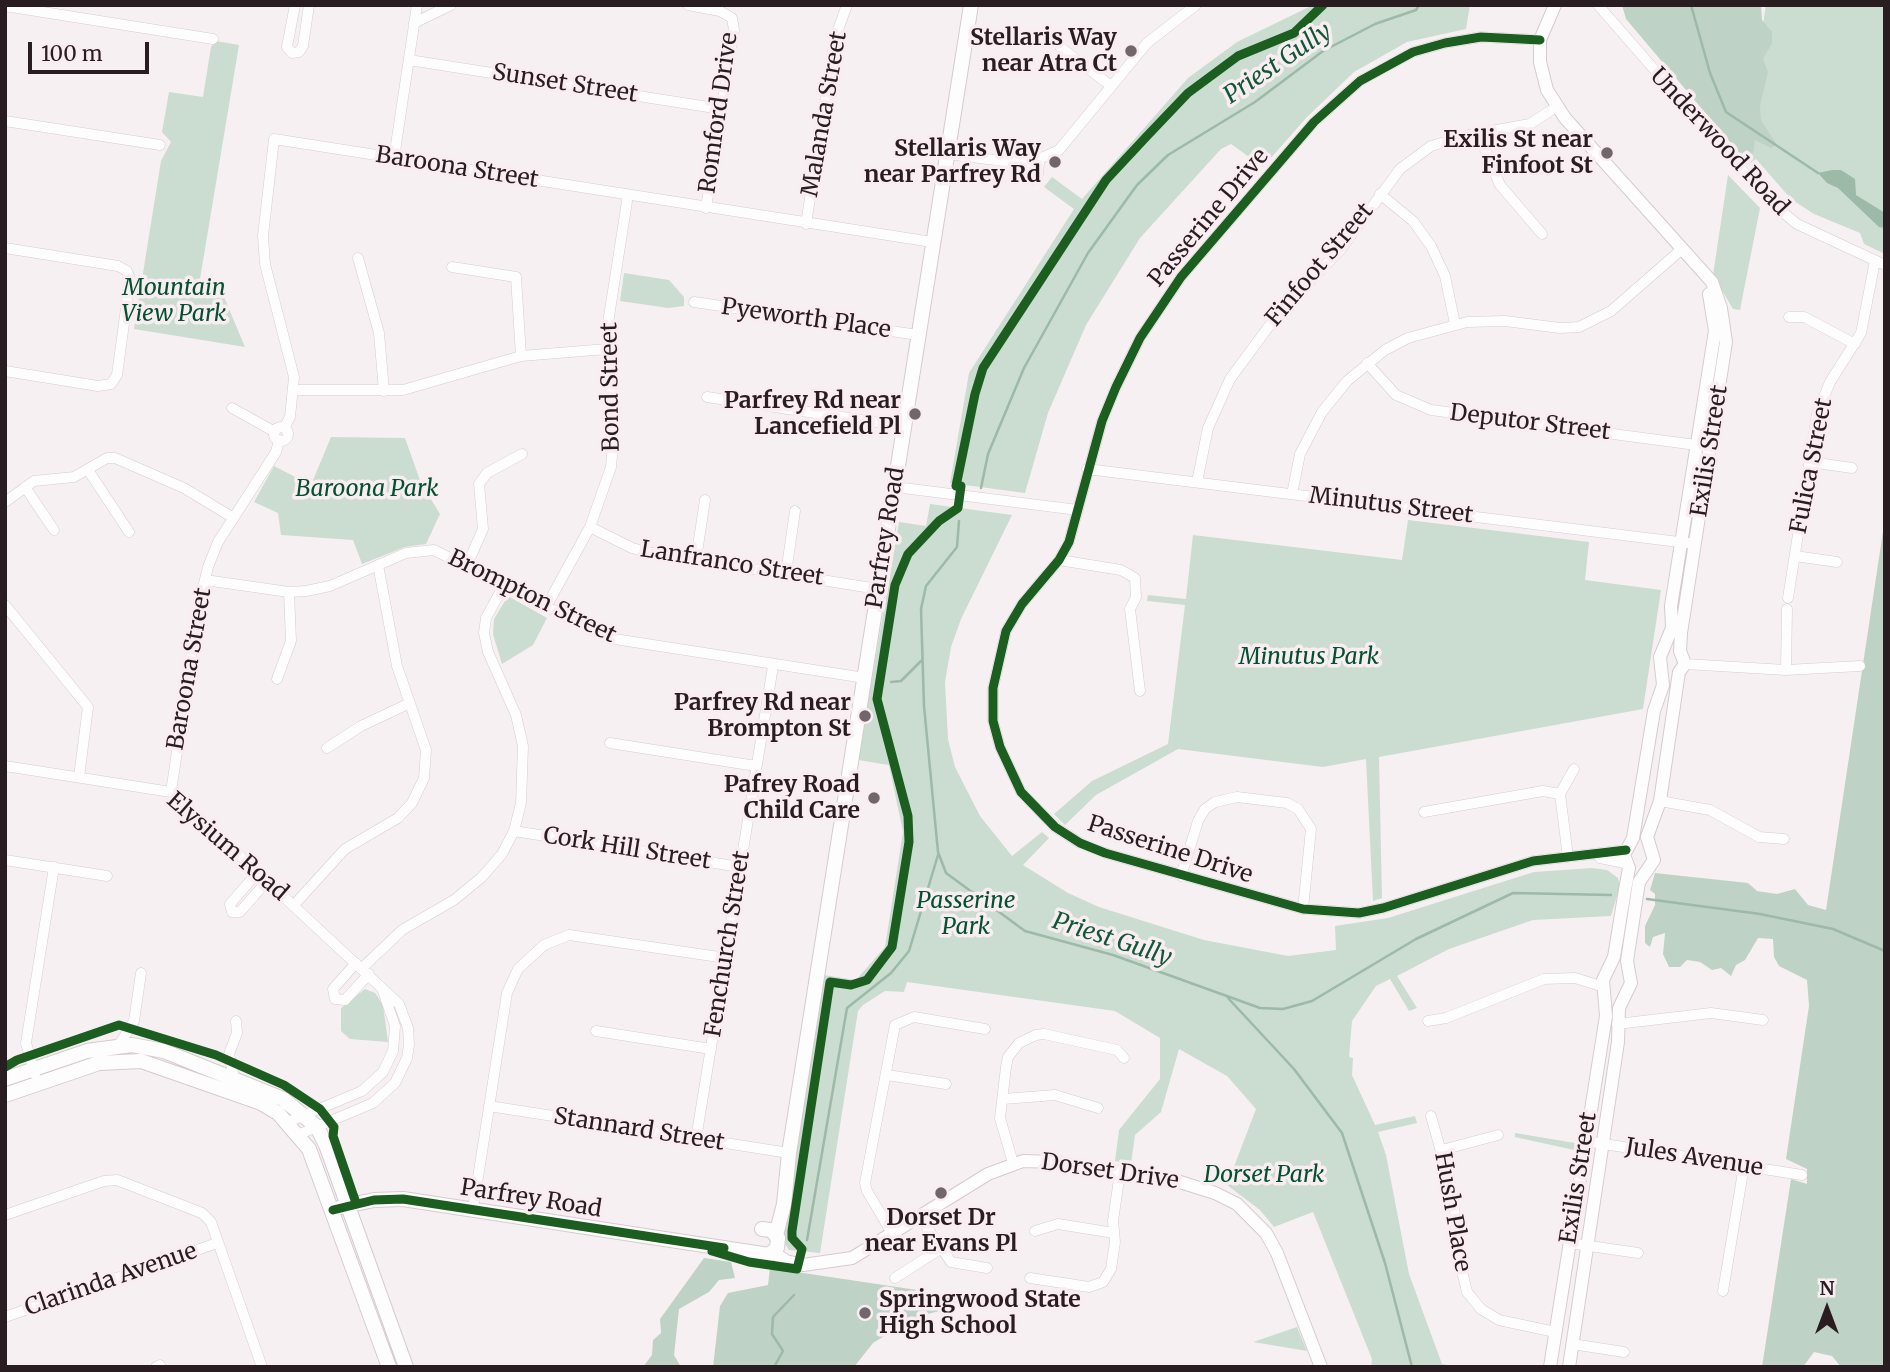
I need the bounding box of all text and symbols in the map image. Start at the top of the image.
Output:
water label: Priest Gully [1219,17,1337,111]
place label: Stellaris Way near Atra Ct [970,24,1117,78]
scale bar [32,28,152,72]
street label: Malanda Street [797,29,853,199]
street label: Romford Drive [694,31,744,195]
text: 100 m [41,40,103,67]
marker: Stellaris Way near Atra Ct [1123,43,1139,59]
street label: Sunset Street [490,59,640,109]
street label: Underwood Road [1644,63,1794,221]
place label: Exilis St near Finfoot St [1443,126,1593,180]
place label: Stellaris Way near Parfrey Rd [864,135,1041,189]
street label: Baroona Street [374,142,540,194]
street label: Passerine Drive [1143,143,1275,293]
marker: Exilis St near Finfoot St [1599,145,1615,161]
marker: Stellaris Way near Parfrey Rd [1047,154,1063,170]
street label: Finfoot Street [1260,198,1380,332]
park label: Mountain View Park [122,274,226,328]
street label: Pyeworth Place [720,293,892,345]
street label: Bond Street [596,322,626,452]
street label: Exilis Street [1686,383,1734,519]
place label: Parfrey Rd near Lancefield Pl [724,387,901,441]
street label: Fulica Street [1785,396,1839,536]
street label: Deputor Street [1448,399,1612,447]
marker: Parfrey Rd near Lancefield Pl [907,406,923,422]
street label: Parfrey Road [861,465,911,611]
park label: Baroona Park [296,475,438,503]
street label: Minutus Street [1307,482,1475,530]
street label: Lanfranco Street [638,536,826,592]
street label: Brompton Street [444,544,620,650]
street label: Baroona Street [162,586,218,752]
park label: Minutus Park [1239,643,1379,671]
place label: Parfrey Rd near Brompton St [674,689,851,743]
marker: Parfrey Rd near Brompton St [857,708,873,724]
place label: Pafrey Road Child Care [724,771,860,825]
street label: Elysium Road [161,787,293,907]
marker: Pafrey Road Child Care [866,790,882,806]
street label: Passerine Drive [1084,810,1256,890]
street label: Cork Hill Street [541,822,713,876]
street label: Fenchurch Street [700,849,756,1039]
park label: Passerine Park [917,887,1015,941]
water label: Priest Gully [1049,907,1175,973]
street label: Stannard Street [552,1103,726,1157]
street label: Exilis Street [1555,1110,1603,1246]
street label: Jules Avenue [1623,1134,1765,1182]
street label: Dorset Drive [1039,1149,1181,1195]
street label: Hush Place [1428,1150,1476,1274]
park label: Dorset Park [1204,1161,1324,1189]
street label: Parfrey Road [458,1174,604,1224]
marker: Dorset Dr near Evans Pl [933,1185,949,1201]
place label: Dorset Dr near Evans Pl [864,1204,1018,1258]
street label: Clarinda Avenue [21,1238,201,1322]
north arrow [1792,1274,1862,1344]
text: N [1819,1276,1835,1300]
place label: Springwood State High School [879,1286,1081,1340]
marker: Springwood State High School [857,1305,873,1321]

